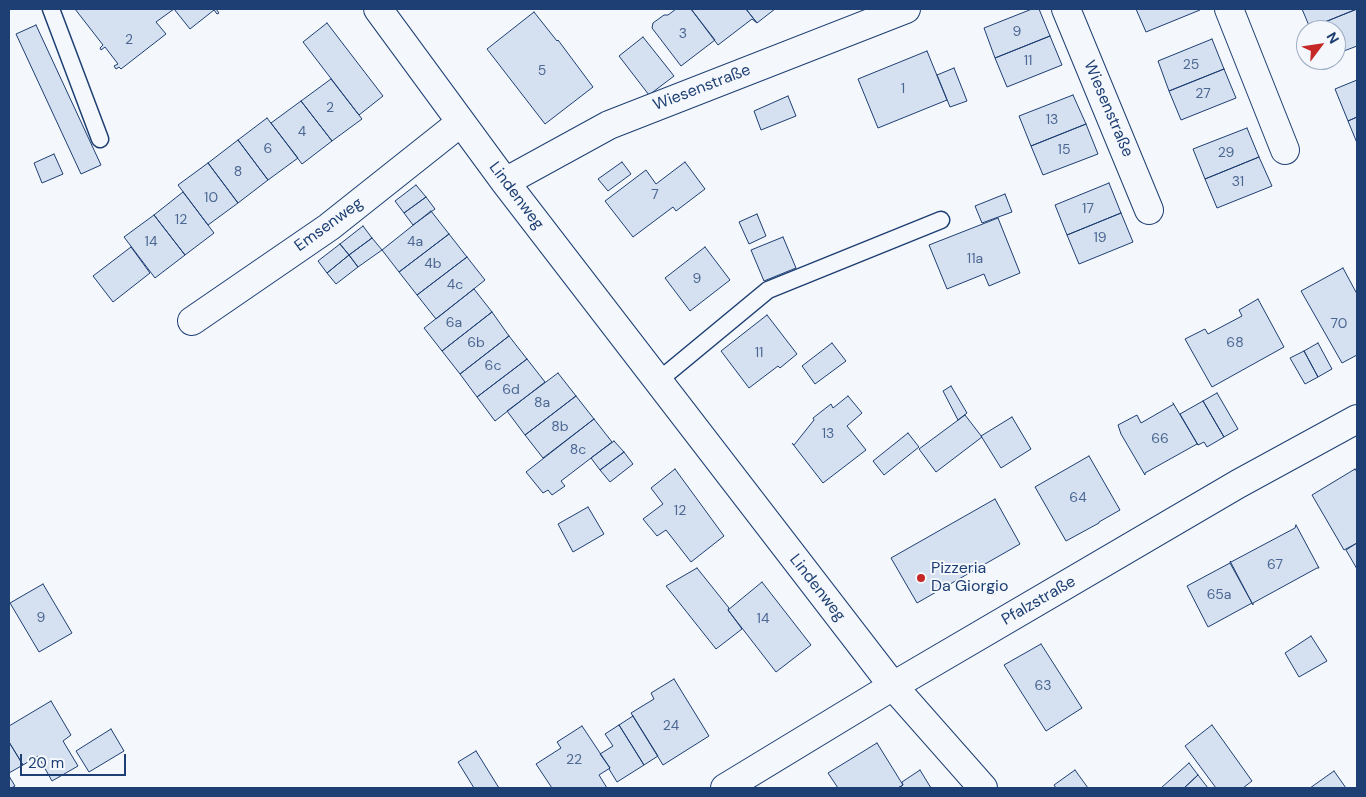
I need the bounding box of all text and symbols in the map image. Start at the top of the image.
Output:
north arrow [1296,20,1346,70]
house number: 9 [1013,24,1021,40]
house number: 3 [679,26,687,42]
text: N [1323,29,1343,47]
house number: 2 [125,32,133,48]
house number: 11 [1024,53,1032,69]
house number: 25 [1183,57,1199,73]
street label: Wiesenstraße [1079,58,1137,160]
street label: Wiesenstraße [651,61,753,115]
house number: 5 [538,63,546,79]
house number: 1 [901,81,905,97]
house number: 27 [1195,86,1211,102]
house number: 2 [326,100,334,116]
house number: 13 [1046,112,1058,128]
house number: 4 [298,124,306,140]
house number: 6 [264,141,272,157]
house number: 15 [1058,142,1070,158]
house number: 29 [1218,145,1234,161]
street label: Lindenweg [484,158,548,234]
house number: 8 [234,164,242,180]
house number: 31 [1232,174,1244,190]
house number: 7 [651,187,659,203]
house number: 10 [204,190,218,206]
street label: Emsenweg [291,194,367,256]
house number: 17 [1082,201,1094,217]
house number: 12 [175,212,187,228]
house number: 19 [1093,230,1107,246]
house number: 14 [145,234,157,250]
house number: 4a [407,234,423,250]
house number: 11a [967,251,983,267]
house number: 4b [424,256,442,272]
house number: 9 [693,271,701,287]
house number: 4c [447,277,463,293]
house number: 6a [446,315,462,331]
house number: 70 [1331,316,1347,332]
house number: 6b [467,335,485,351]
house number: 68 [1226,335,1244,351]
house number: 11 [755,345,763,361]
house number: 6c [485,358,501,374]
house number: 6d [502,382,520,398]
house number: 8a [534,395,550,411]
house number: 8b [551,419,569,435]
house number: 13 [822,426,834,442]
house number: 66 [1151,431,1169,447]
house number: 8c [570,442,586,458]
house number: 64 [1069,490,1087,506]
house number: 12 [674,503,686,519]
street label: Lindenweg [785,551,849,625]
house number: 67 [1267,557,1283,573]
place label: Pizzeria Da Giorgio [931,559,1008,597]
marker: Pizzeria Da Giorgio [915,572,927,584]
street label: Pfalzstraße [999,572,1079,630]
house number: 65a [1207,587,1231,603]
house number: 9 [37,610,45,626]
house number: 14 [757,611,769,627]
house number: 63 [1034,678,1052,694]
house number: 24 [663,718,679,734]
scale bar [22,744,129,776]
house number: 22 [566,752,582,768]
text: 20 m [28,753,64,773]

